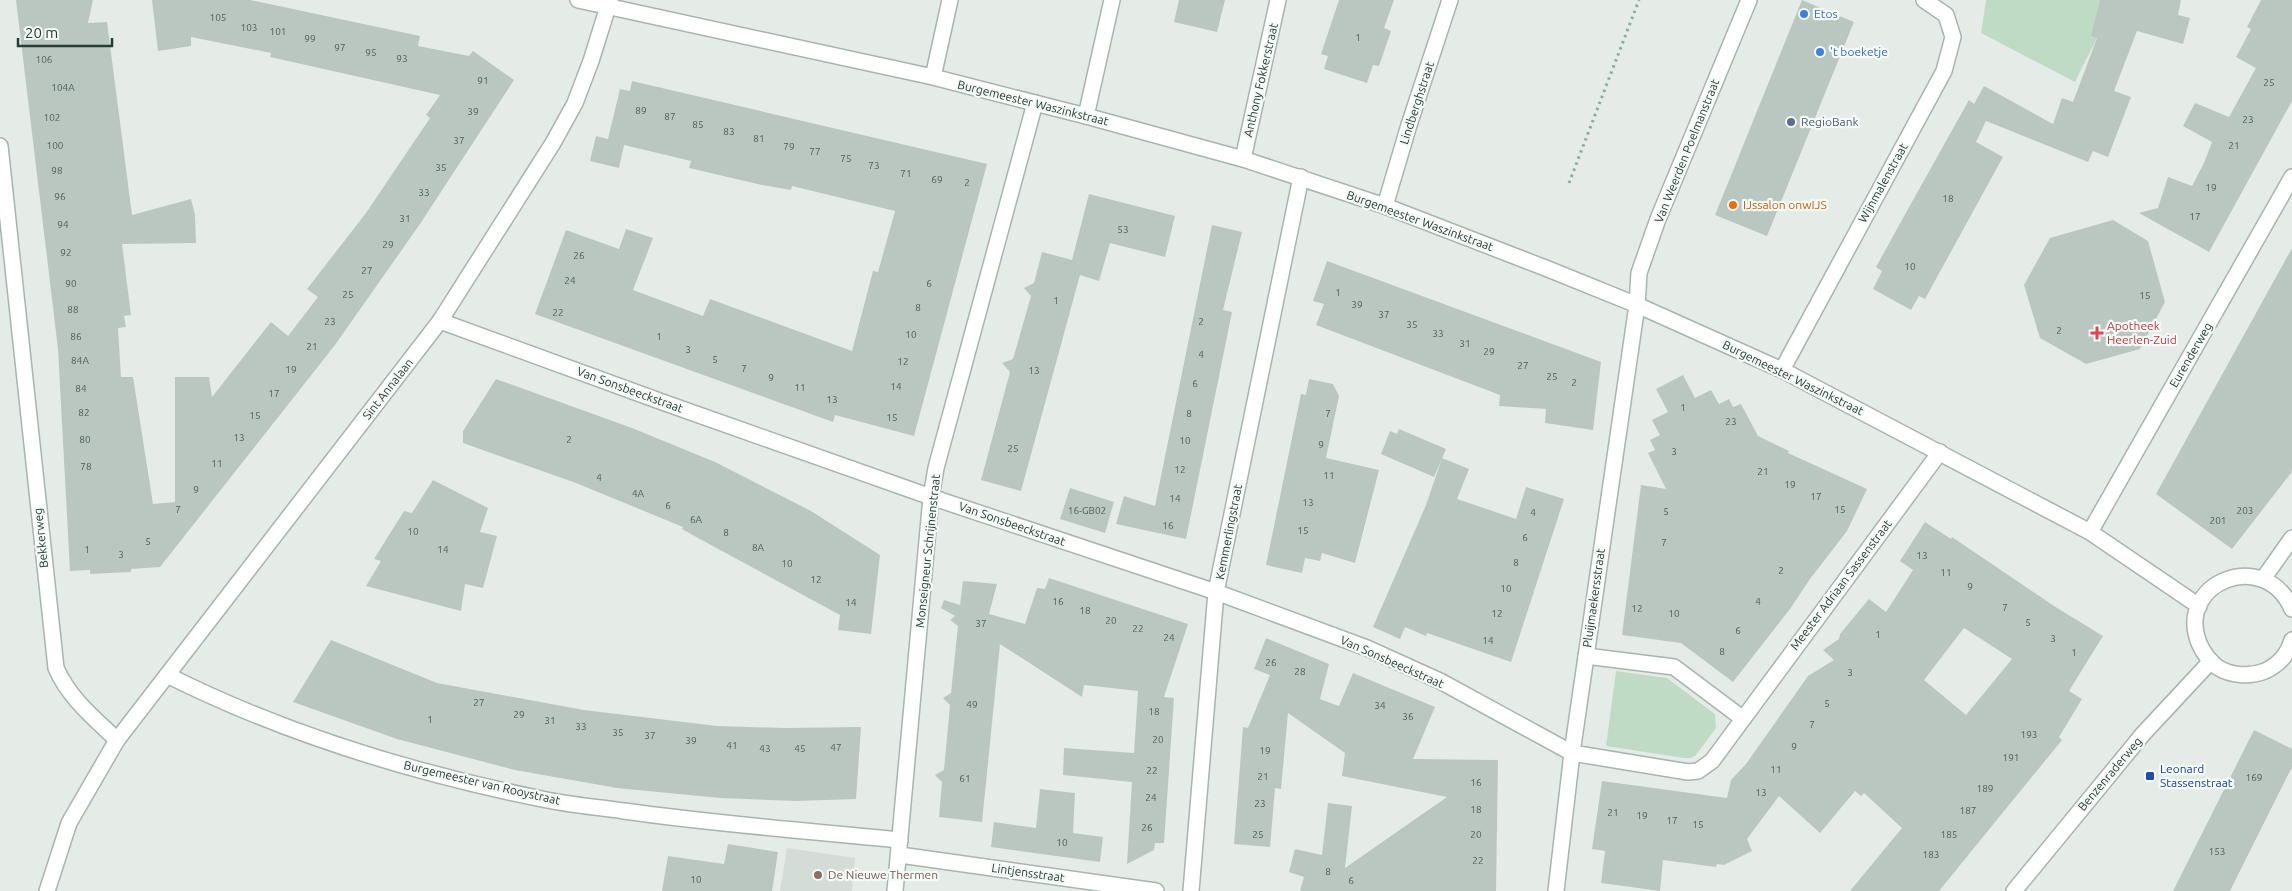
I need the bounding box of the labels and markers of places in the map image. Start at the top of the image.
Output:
place label: Etos [1814,7,1838,20]
marker: Etos [1798,8,1810,20]
place label: 't boeketje [1830,45,1888,58]
marker: 't boeketje [1814,46,1826,58]
place label: RegioBank [1801,115,1859,128]
marker: RegioBank [1785,116,1797,128]
place label: IJssalon onwIJS [1743,198,1827,211]
marker: IJssalon onwIJS [1727,199,1739,211]
place label: Apotheek Heerlen-Zuid [2107,319,2177,346]
marker: Apotheek Heerlen-Zuid [2091,327,2103,339]
place label: Leonard Stassenstraat [2160,762,2233,789]
marker: Leonard Stassenstraat [2144,770,2156,782]
place label: De Nieuwe Thermen [828,868,938,881]
marker: De Nieuwe Thermen [812,869,824,881]

